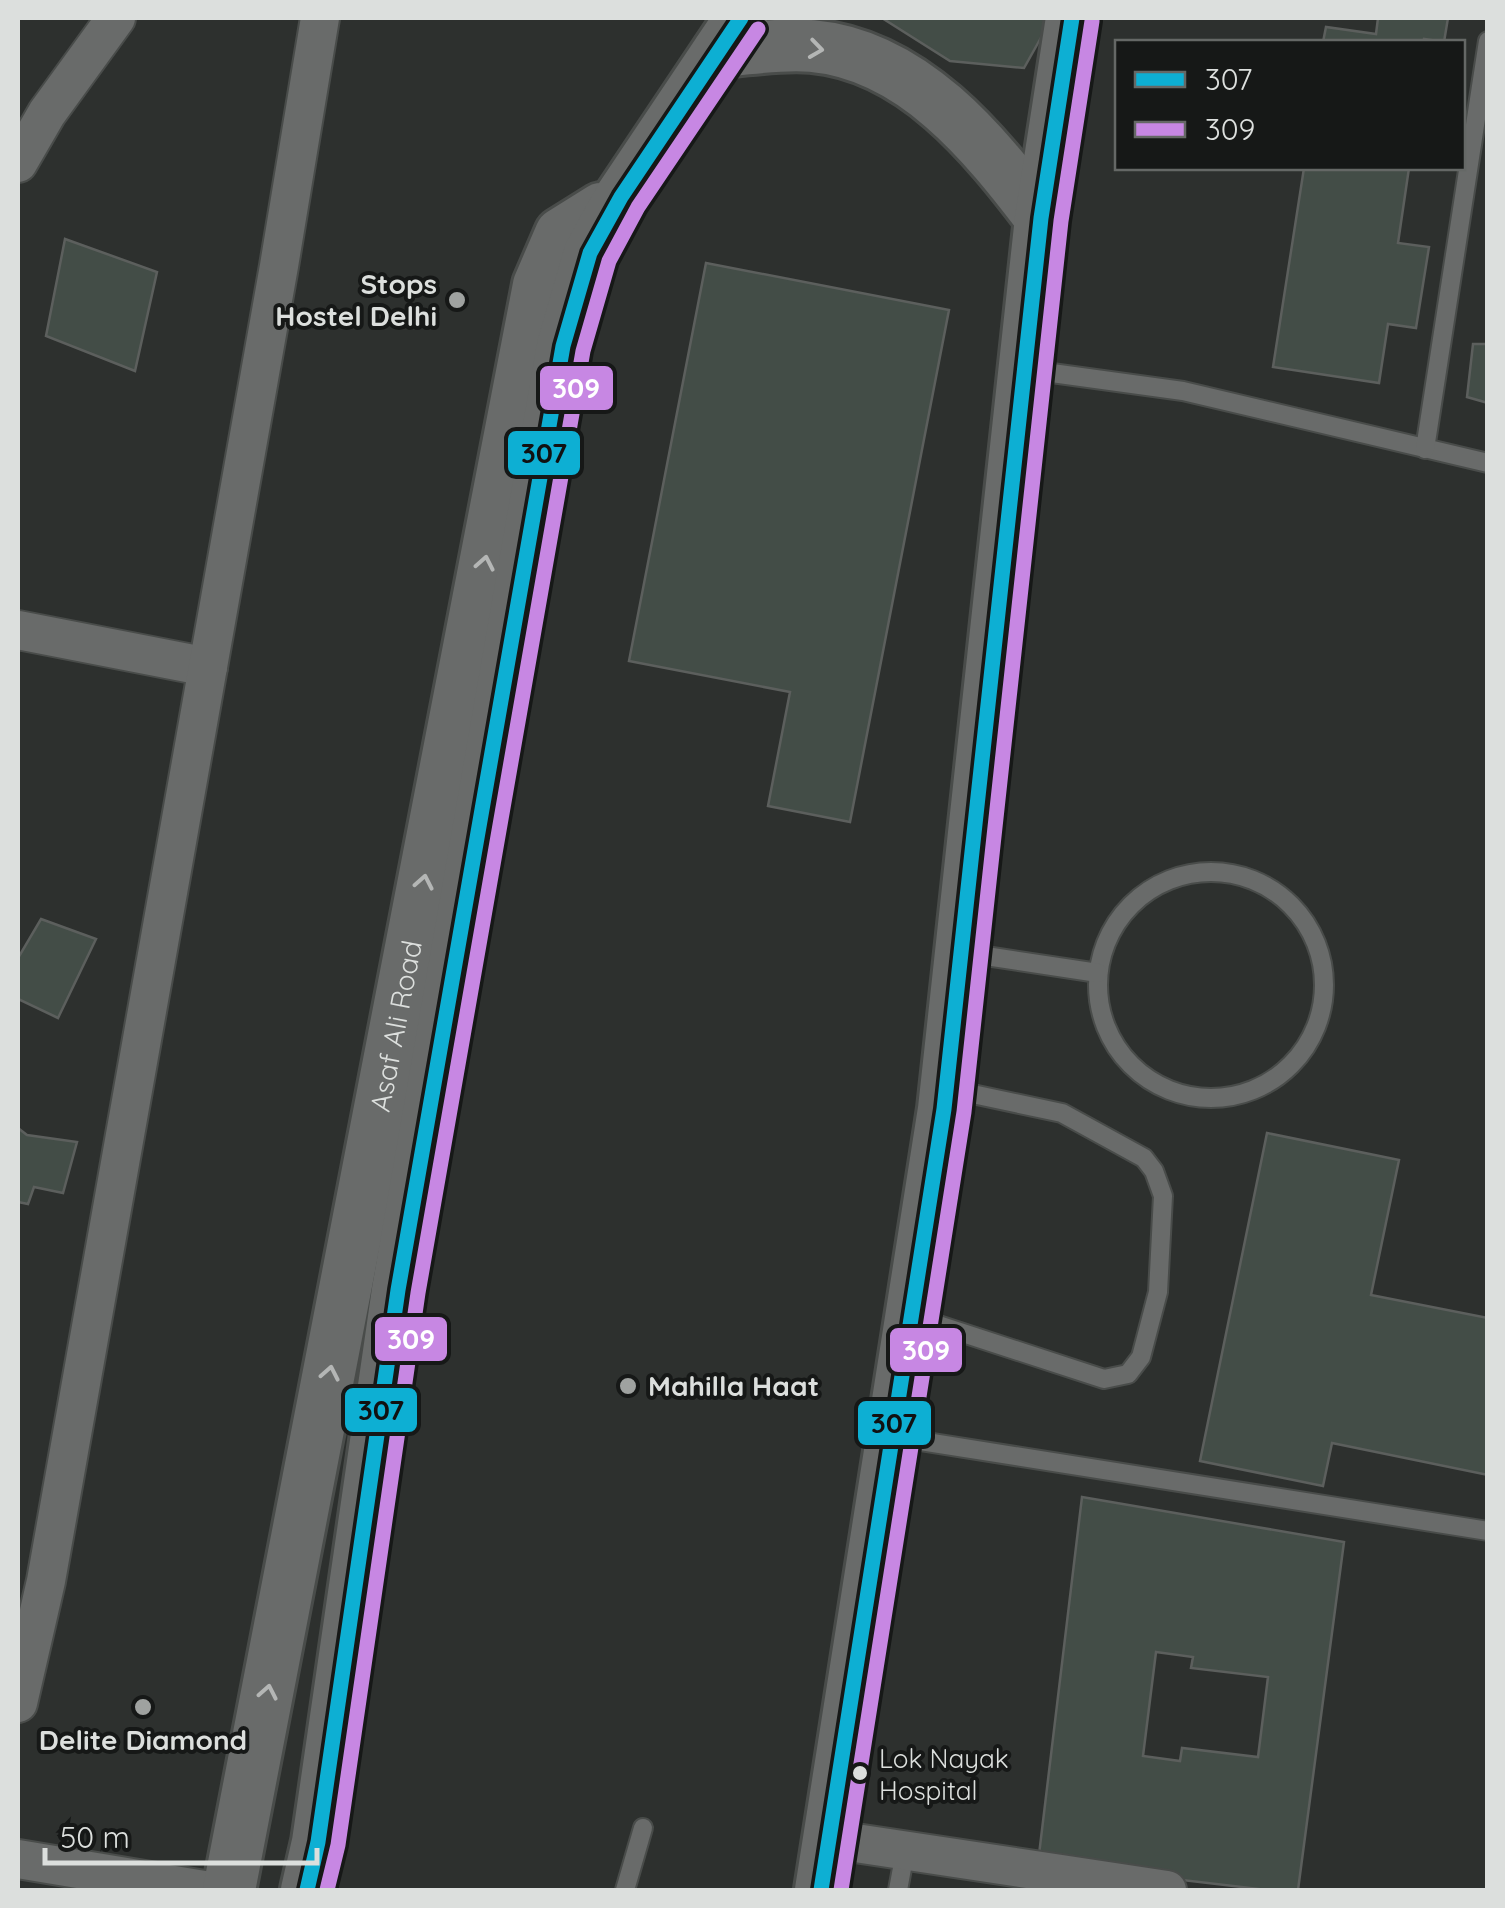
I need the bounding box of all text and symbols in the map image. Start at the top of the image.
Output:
one-way arrow [808,38,824,59]
legend [1115,40,1465,170]
text: 307 [1205,60,1252,98]
text: 309 [1205,110,1255,148]
place label: Stops Hostel Delhi [275,266,437,333]
marker: Stops Hostel Delhi [446,289,468,311]
line badge: 309 [538,364,615,412]
text: 309 [552,370,600,405]
line badge: 307 [506,429,582,477]
text: 307 [521,435,567,470]
one-way arrow [474,554,495,571]
one-way arrow [413,874,434,890]
street label: Asaf Ali Road [362,937,429,1115]
line badge: 309 [373,1315,449,1363]
text: 309 [387,1321,435,1356]
line badge: 309 [888,1326,964,1374]
text: 309 [902,1332,950,1367]
one-way arrow [318,1365,339,1382]
place label: Mahilla Haat [648,1368,819,1403]
marker: Mahilla Haat [617,1375,639,1397]
line badge: 307 [343,1386,419,1434]
text: 307 [358,1392,404,1427]
line badge: 307 [856,1399,933,1447]
text: 307 [871,1405,917,1440]
one-way arrow [257,1684,278,1701]
marker: Delite Diamond [132,1696,154,1718]
place label: Delite Diamond [39,1722,247,1757]
place label: Lok Nayak Hospital [879,1742,1009,1807]
marker: Lok Nayak Hospital [850,1763,870,1783]
scale bar [45,1803,318,1865]
text: 50 m [60,1818,130,1856]

